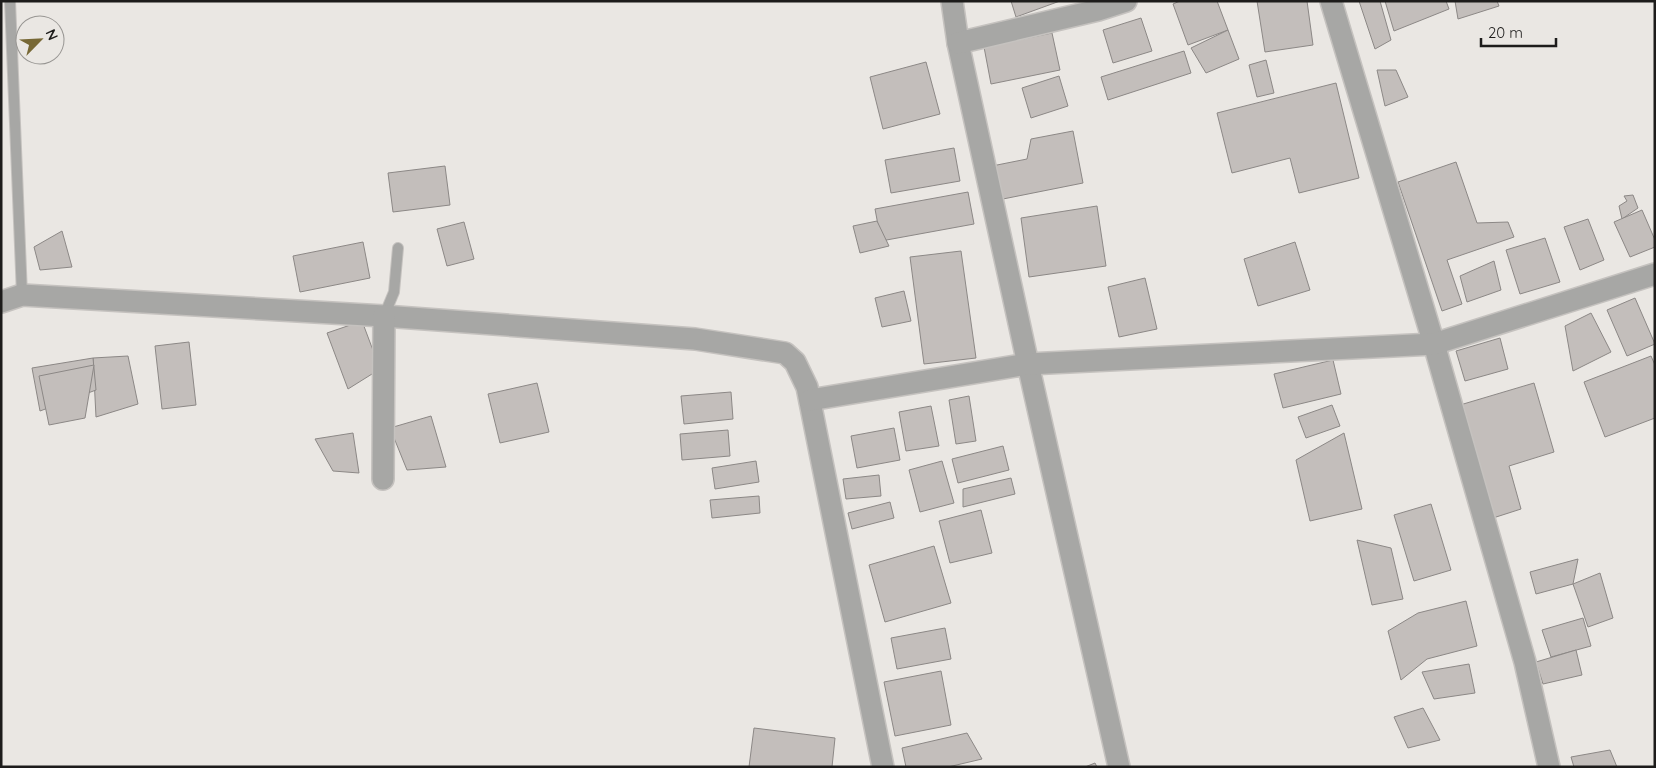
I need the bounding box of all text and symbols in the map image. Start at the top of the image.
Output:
north arrow [15,15,65,65]
scale bar [1481,15,1556,47]
text: 20 m [1488,23,1523,42]
text: N [42,26,62,43]

